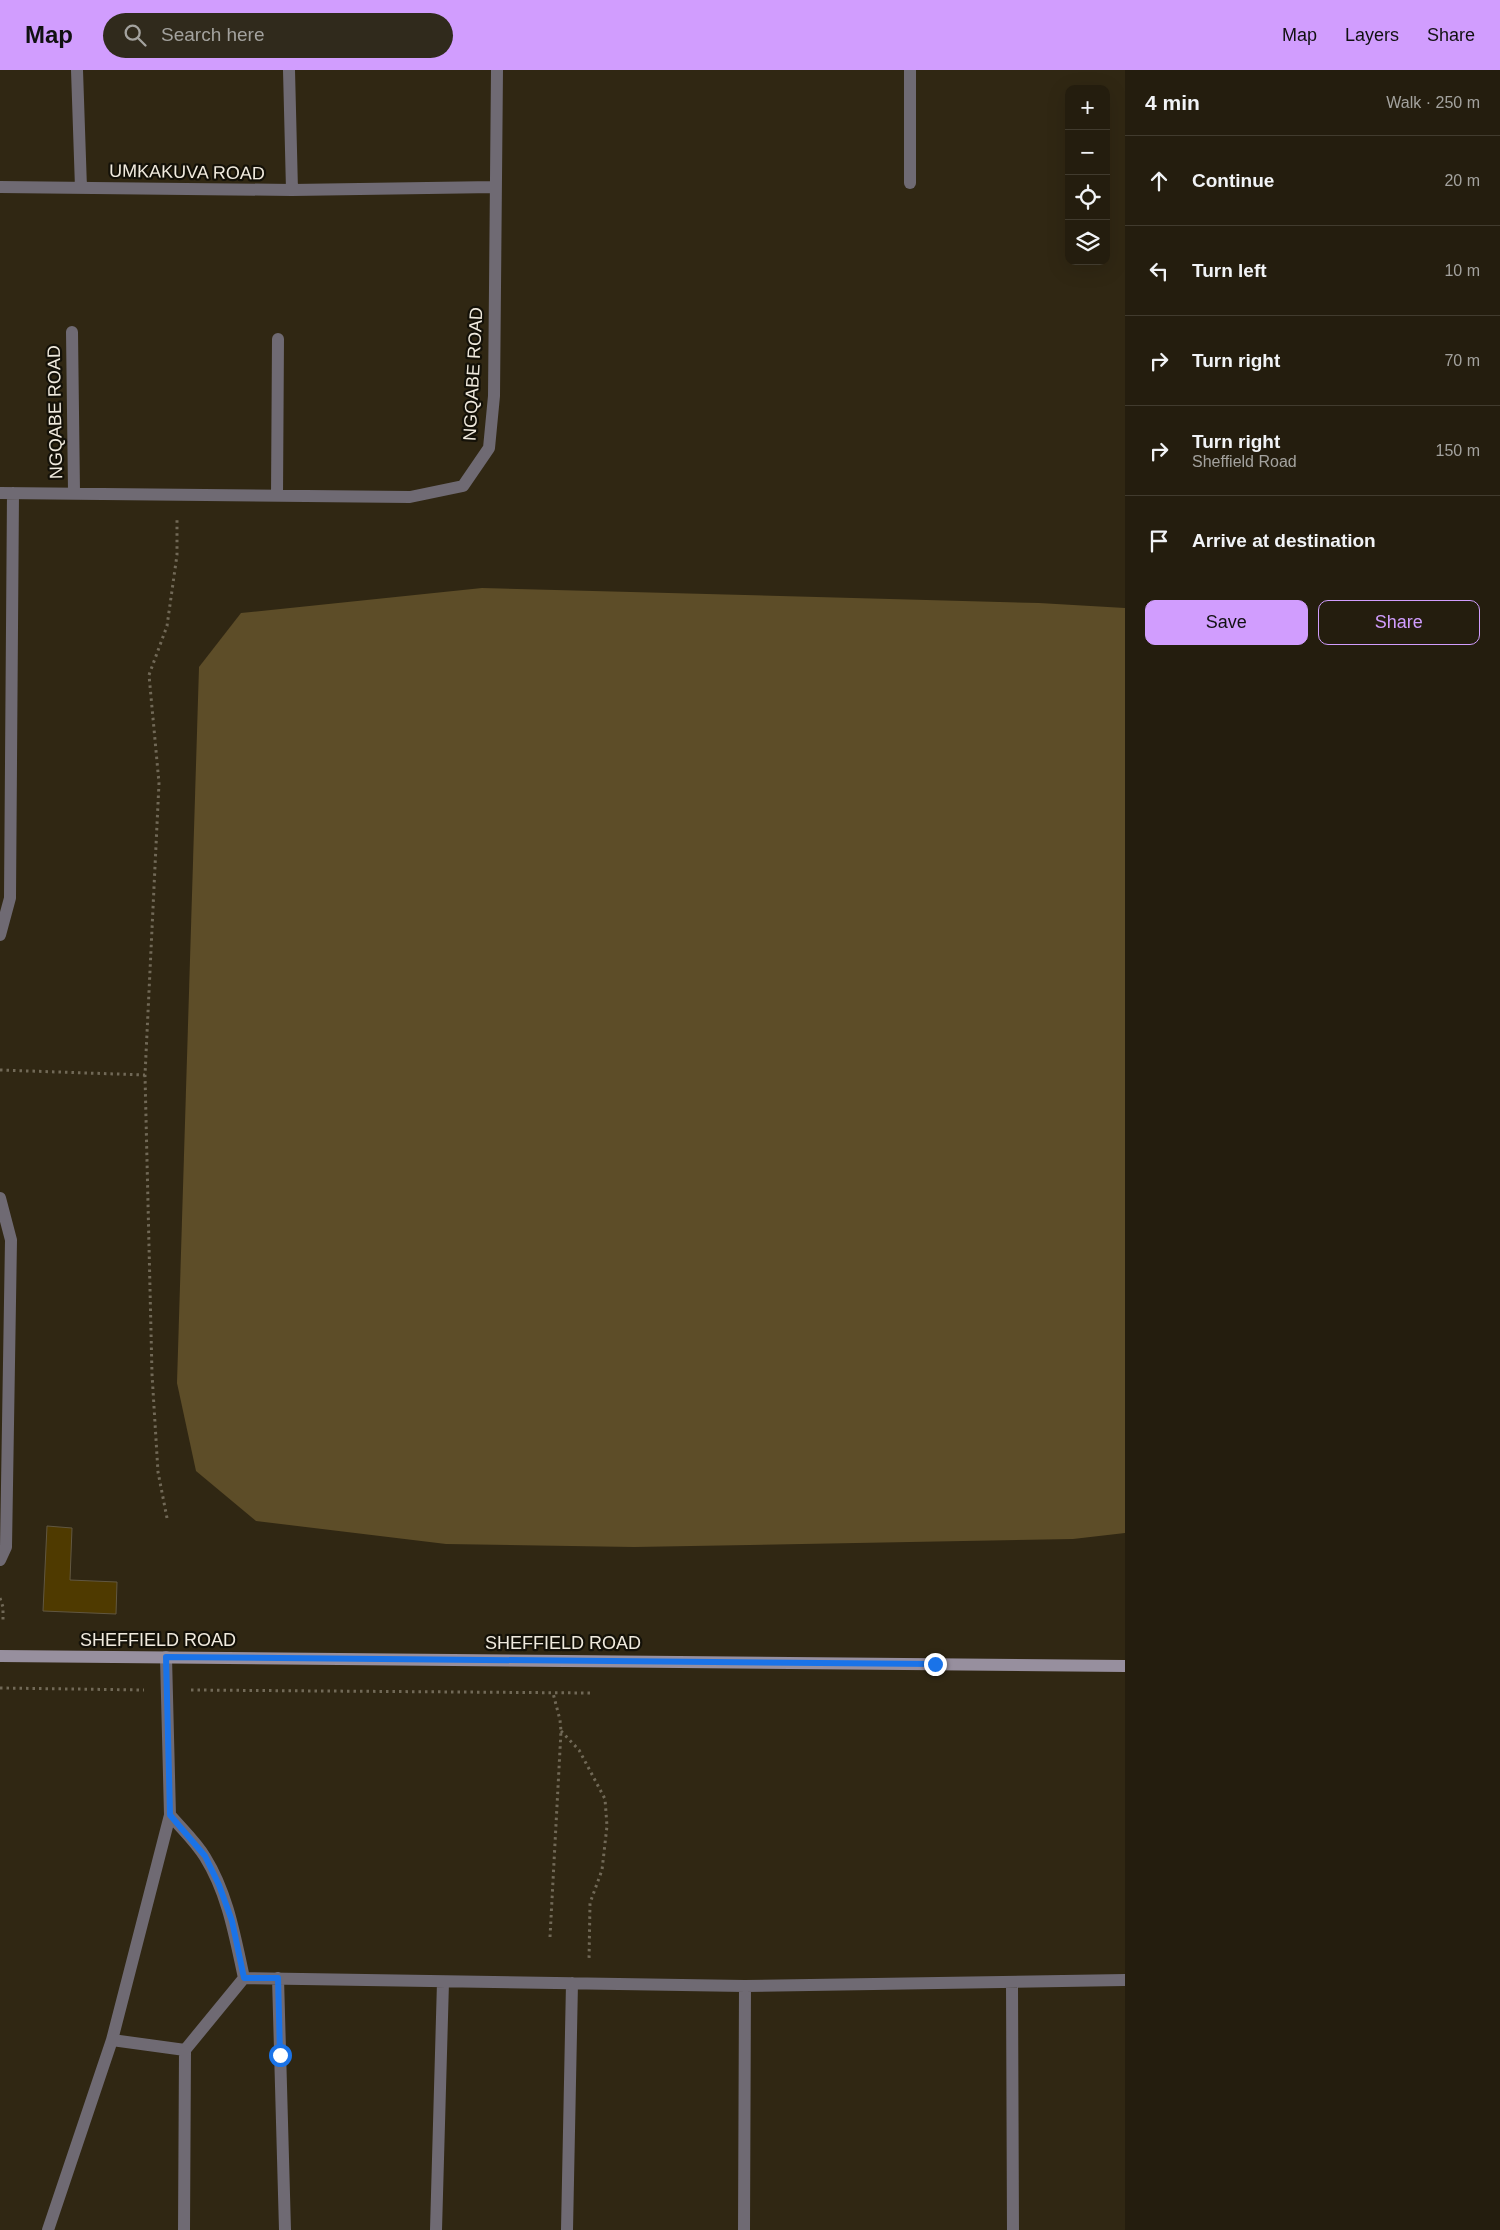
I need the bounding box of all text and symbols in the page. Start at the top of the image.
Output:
search box [103,13,453,58]
text: Map [25,21,73,48]
icon: search [121,21,149,49]
text: Search here [161,24,265,45]
text: Map [1282,25,1317,45]
text: Layers [1345,25,1399,45]
text: Share [1427,25,1475,45]
map controls [1065,85,1110,265]
button: + [1065,85,1110,130]
text: 4 min [1145,91,1200,114]
text: Walk · 250 m [1386,94,1480,111]
button: − [1065,130,1110,175]
street label: UMKAKUVA ROAD [109,161,265,183]
icon: ahead [1145,167,1173,195]
text: Continue [1192,170,1274,191]
text: 20 m [1444,172,1480,189]
button: locate [1065,175,1110,220]
button: layers [1065,220,1110,265]
icon: left [1145,257,1173,285]
text: Turn left [1192,260,1267,281]
text: 10 m [1444,262,1480,279]
street label: NGQABE ROAD [460,307,486,441]
street label: NGQABE ROAD [44,345,66,479]
icon: right [1145,347,1173,375]
text: Turn right [1192,350,1280,371]
text: 70 m [1444,352,1480,369]
text: Turn right [1192,431,1280,452]
icon: right [1145,437,1173,465]
text: 150 m [1436,442,1480,459]
text: Sheffield Road [1192,453,1297,470]
icon: arrive [1145,527,1173,555]
text: Arrive at destination [1192,530,1376,551]
button: Save [1145,600,1308,645]
button: Share [1318,600,1480,645]
street label: SHEFFIELD ROAD [80,1630,236,1650]
street label: SHEFFIELD ROAD [485,1633,641,1653]
route end [924,1653,947,1676]
route start [269,2044,292,2067]

